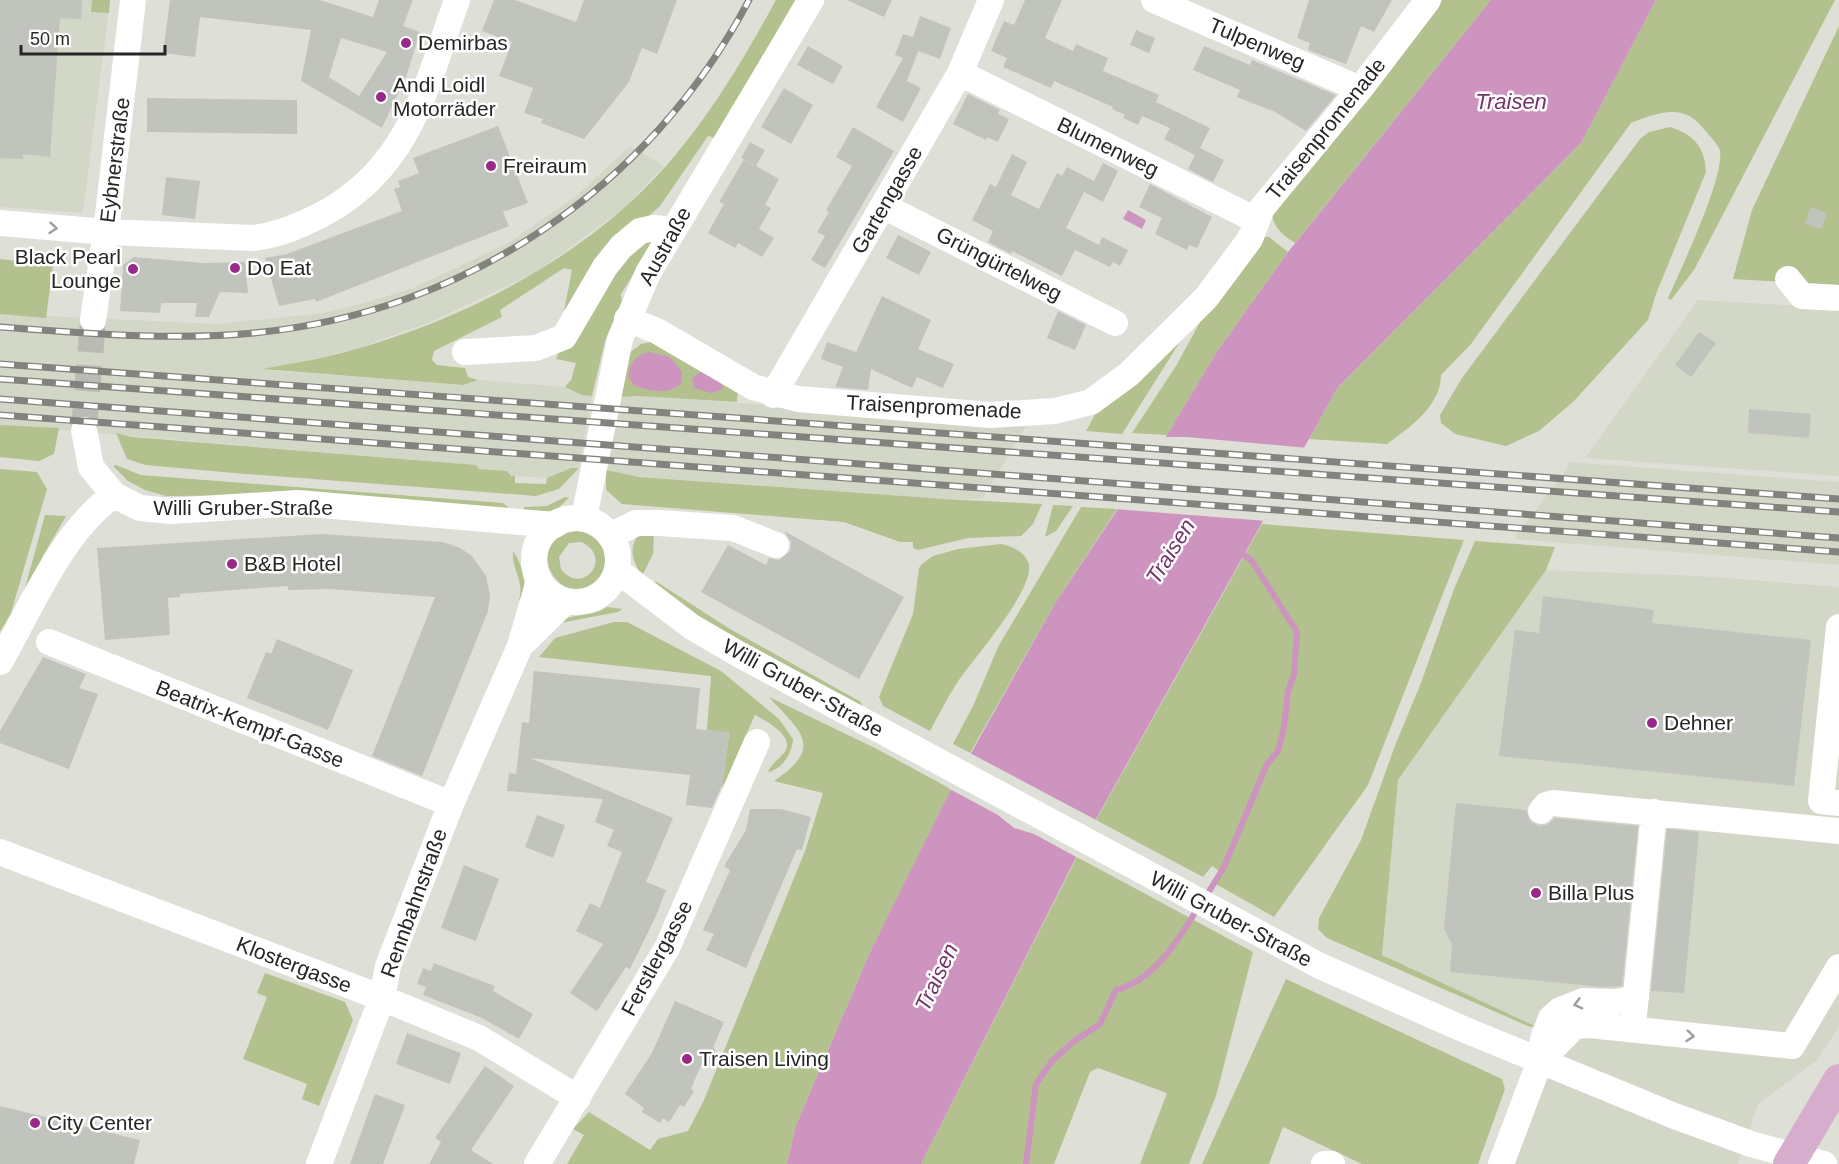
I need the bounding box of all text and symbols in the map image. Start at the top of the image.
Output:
street label: Tulpenweg [1206,13,1309,74]
scale bar [21,18,165,56]
text: 50 m [30,29,70,49]
place label: Demirbas [418,31,508,54]
marker: Demirbas [399,36,413,50]
street label: Traisenpromenade [1261,53,1390,204]
place label: Andi Loidl Motorräder [393,73,496,120]
water label: Traisen [1475,89,1547,114]
marker: Andi Loidl Motorräder [374,90,388,104]
street label: Eybnerstraße [95,96,134,224]
street label: Blumenweg [1054,112,1163,181]
street label: Gartengasse [847,142,927,258]
place label: Freiraum [503,154,587,177]
marker: Freiraum [484,159,498,173]
street label: Austraße [634,203,695,289]
one-way arrow [49,221,58,234]
street label: Grüngürtelweg [933,222,1066,305]
place label: Black Pearl Lounge [15,245,121,292]
place label: Do Eat [247,256,311,279]
marker: Do Eat [228,261,242,275]
marker: Black Pearl Lounge [126,262,140,276]
street label: Traisenpromenade [846,390,1022,423]
street label: Willi Gruber-Straße [153,496,333,519]
water label: Traisen [1141,514,1200,588]
place label: B&B Hotel [244,552,341,575]
marker: B&B Hotel [225,557,239,571]
street label: Willi Gruber-Straße [719,634,887,741]
street label: Beatrix-Kempf-Gasse [153,675,348,772]
place label: Dehner [1664,711,1733,734]
marker: Dehner [1645,716,1659,730]
street label: Rennbahnstraße [376,825,451,980]
street label: Willi Gruber-Straße [1147,866,1316,971]
place label: Billa Plus [1548,881,1634,904]
marker: Billa Plus [1529,886,1543,900]
street label: Ferstlergasse [617,896,697,1019]
street label: Klostergasse [233,932,355,997]
water label: Traisen [910,939,963,1015]
one-way arrow [1573,997,1583,1010]
one-way arrow [1686,1029,1695,1042]
place label: Traisen Living [699,1047,829,1070]
marker: Traisen Living [680,1052,694,1066]
place label: City Center [47,1111,152,1134]
marker: City Center [28,1116,42,1130]

